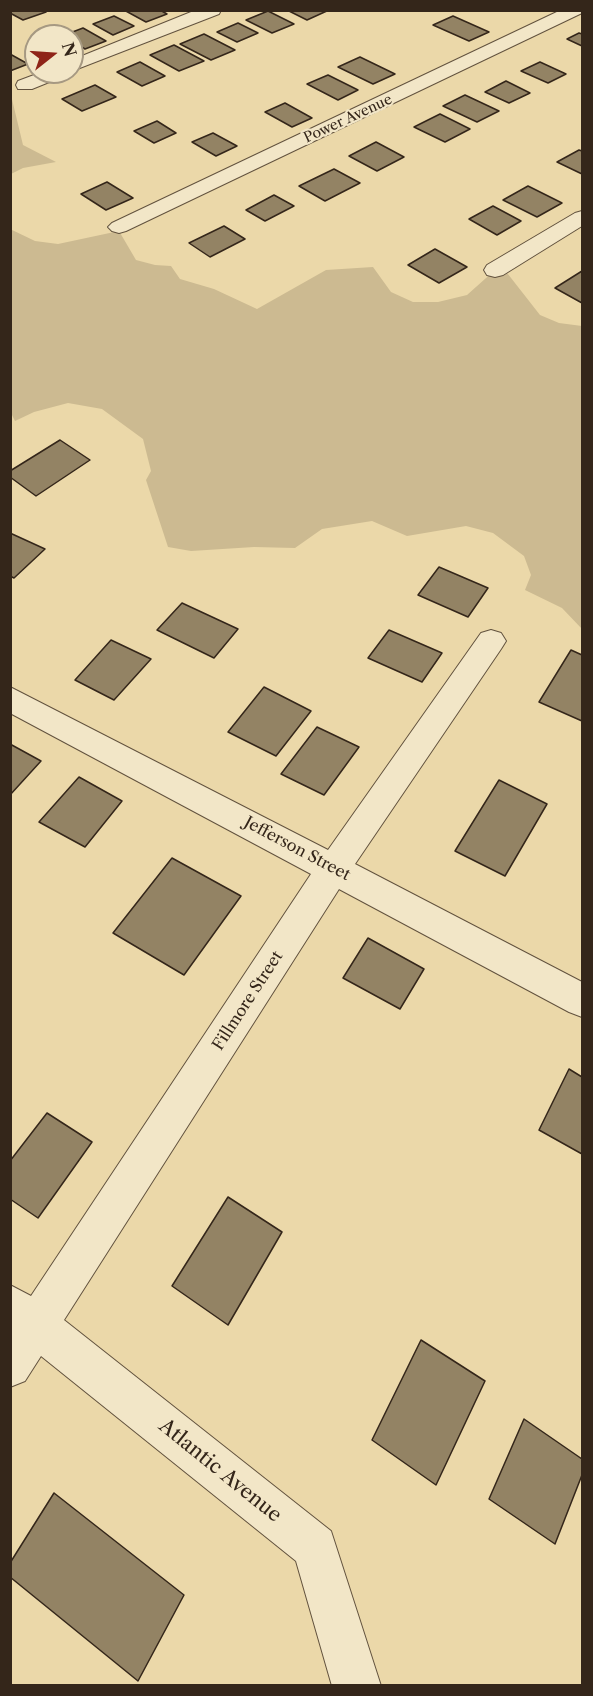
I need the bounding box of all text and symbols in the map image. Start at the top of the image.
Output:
north arrow [24,24,84,84]
text: N [58,40,81,59]
street label: Power Avenue [301,91,395,147]
street label: Jefferson Street [241,813,353,885]
street label: Fillmore Street [209,948,287,1054]
street label: Atlantic Avenue [154,1414,286,1528]

